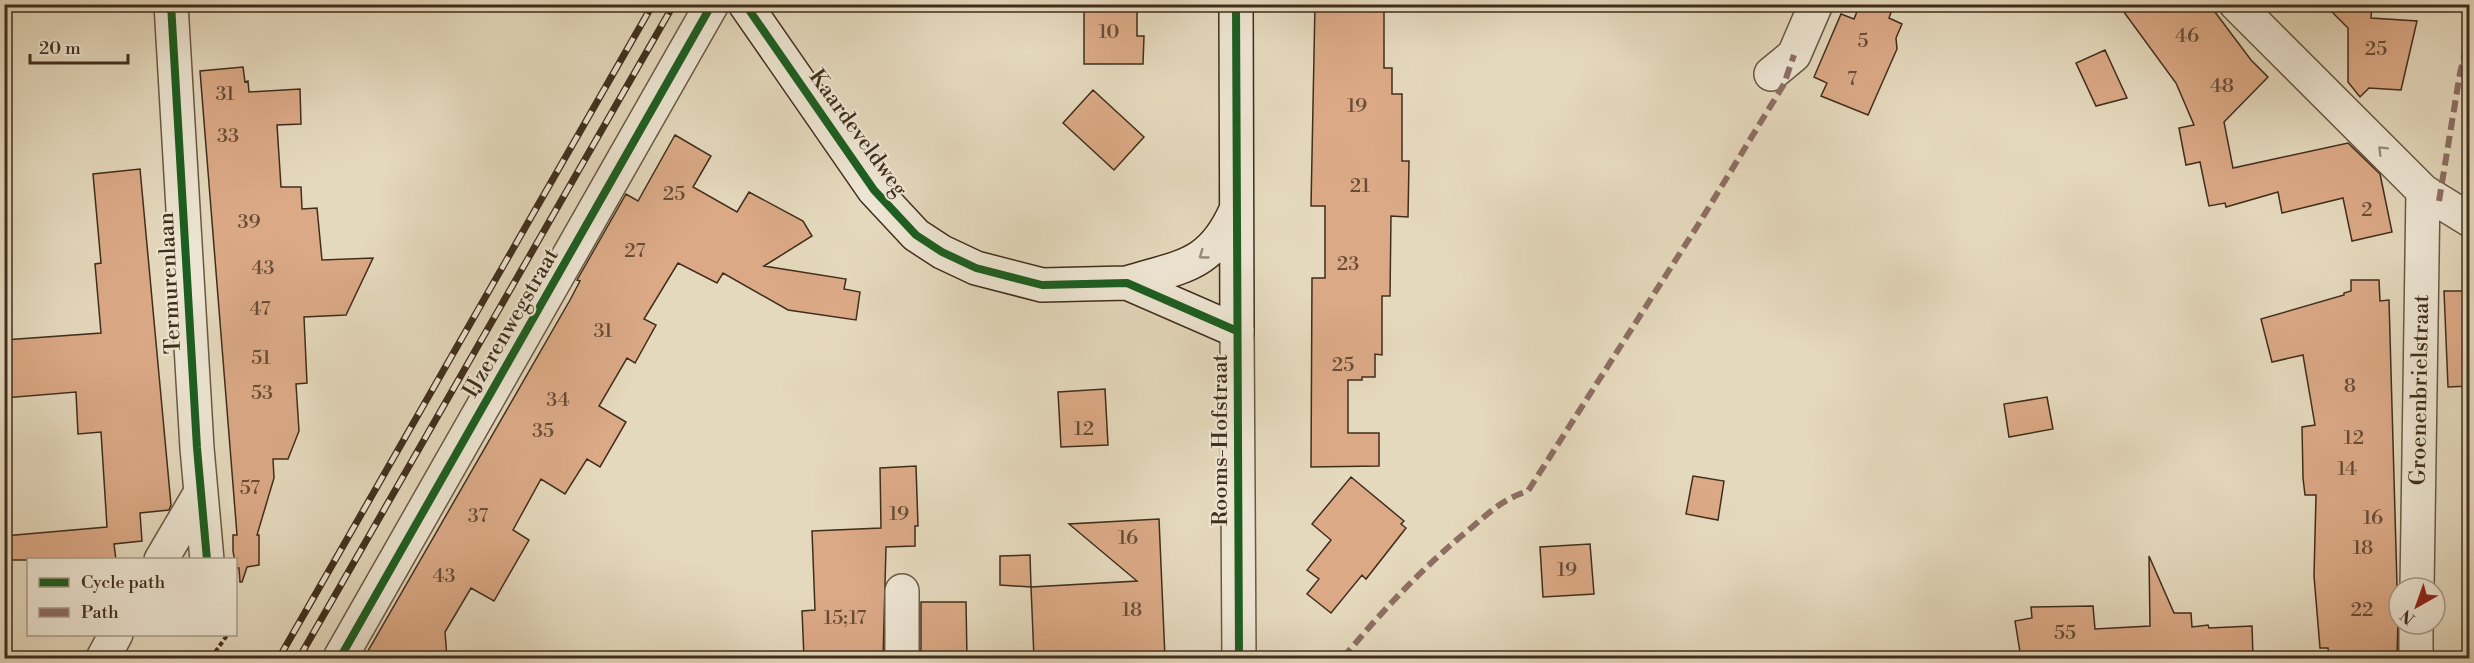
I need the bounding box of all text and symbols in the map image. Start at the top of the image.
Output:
house number: 10 [1098,20,1120,45]
house number: 46 [2175,24,2199,49]
scale bar [30,27,128,65]
house number: 5 [1857,29,1869,54]
text: 20 m [39,37,81,60]
house number: 25 [2365,37,2387,62]
street label: Kaardeveldweg [803,64,914,202]
house number: 7 [1847,67,1857,92]
house number: 48 [2210,74,2234,99]
house number: 31 [215,82,235,107]
house number: 19 [1347,94,1367,119]
house number: 33 [217,124,239,149]
one-way arrow [2378,146,2389,157]
house number: 21 [1350,174,1371,199]
house number: 25 [663,182,685,207]
house number: 2 [2361,198,2373,223]
house number: 39 [237,210,261,235]
street label: Termurenlaan [153,211,187,355]
house number: 27 [624,239,646,264]
street label: IJzerenwegstraat [457,243,565,403]
one-way arrow [1199,248,1210,259]
house number: 23 [1337,252,1359,277]
house number: 43 [252,256,274,281]
street label: Groenenbrielstraat [2405,294,2435,486]
house number: 47 [249,297,271,322]
house number: 31 [593,319,613,344]
house number: 51 [251,346,271,371]
house number: 25 [1332,353,1354,378]
street label: Rooms-Hofstraat [1207,354,1234,526]
house number: 8 [2344,374,2356,399]
house number: 53 [251,381,273,406]
house number: 34 [546,388,570,413]
house number: 12 [1074,417,1094,442]
house number: 35 [532,419,554,444]
house number: 12 [2344,426,2364,451]
house number: 14 [2337,457,2357,482]
house number: 57 [240,476,260,501]
house number: 19 [889,502,909,527]
house number: 37 [468,504,488,529]
house number: 16 [2363,506,2383,531]
house number: 16 [1118,526,1138,551]
house number: 18 [2353,536,2373,561]
legend [27,558,237,636]
house number: 19 [1557,558,1577,583]
house number: 43 [433,564,455,589]
text: Cycle path [81,571,165,594]
north arrow [2387,576,2447,636]
house number: 18 [1122,598,1142,623]
house number: 22 [2351,598,2373,623]
text: Path [81,601,119,624]
text: N [2396,605,2419,628]
house number: 15;17 [824,606,866,631]
house number: 55 [2054,621,2076,646]

